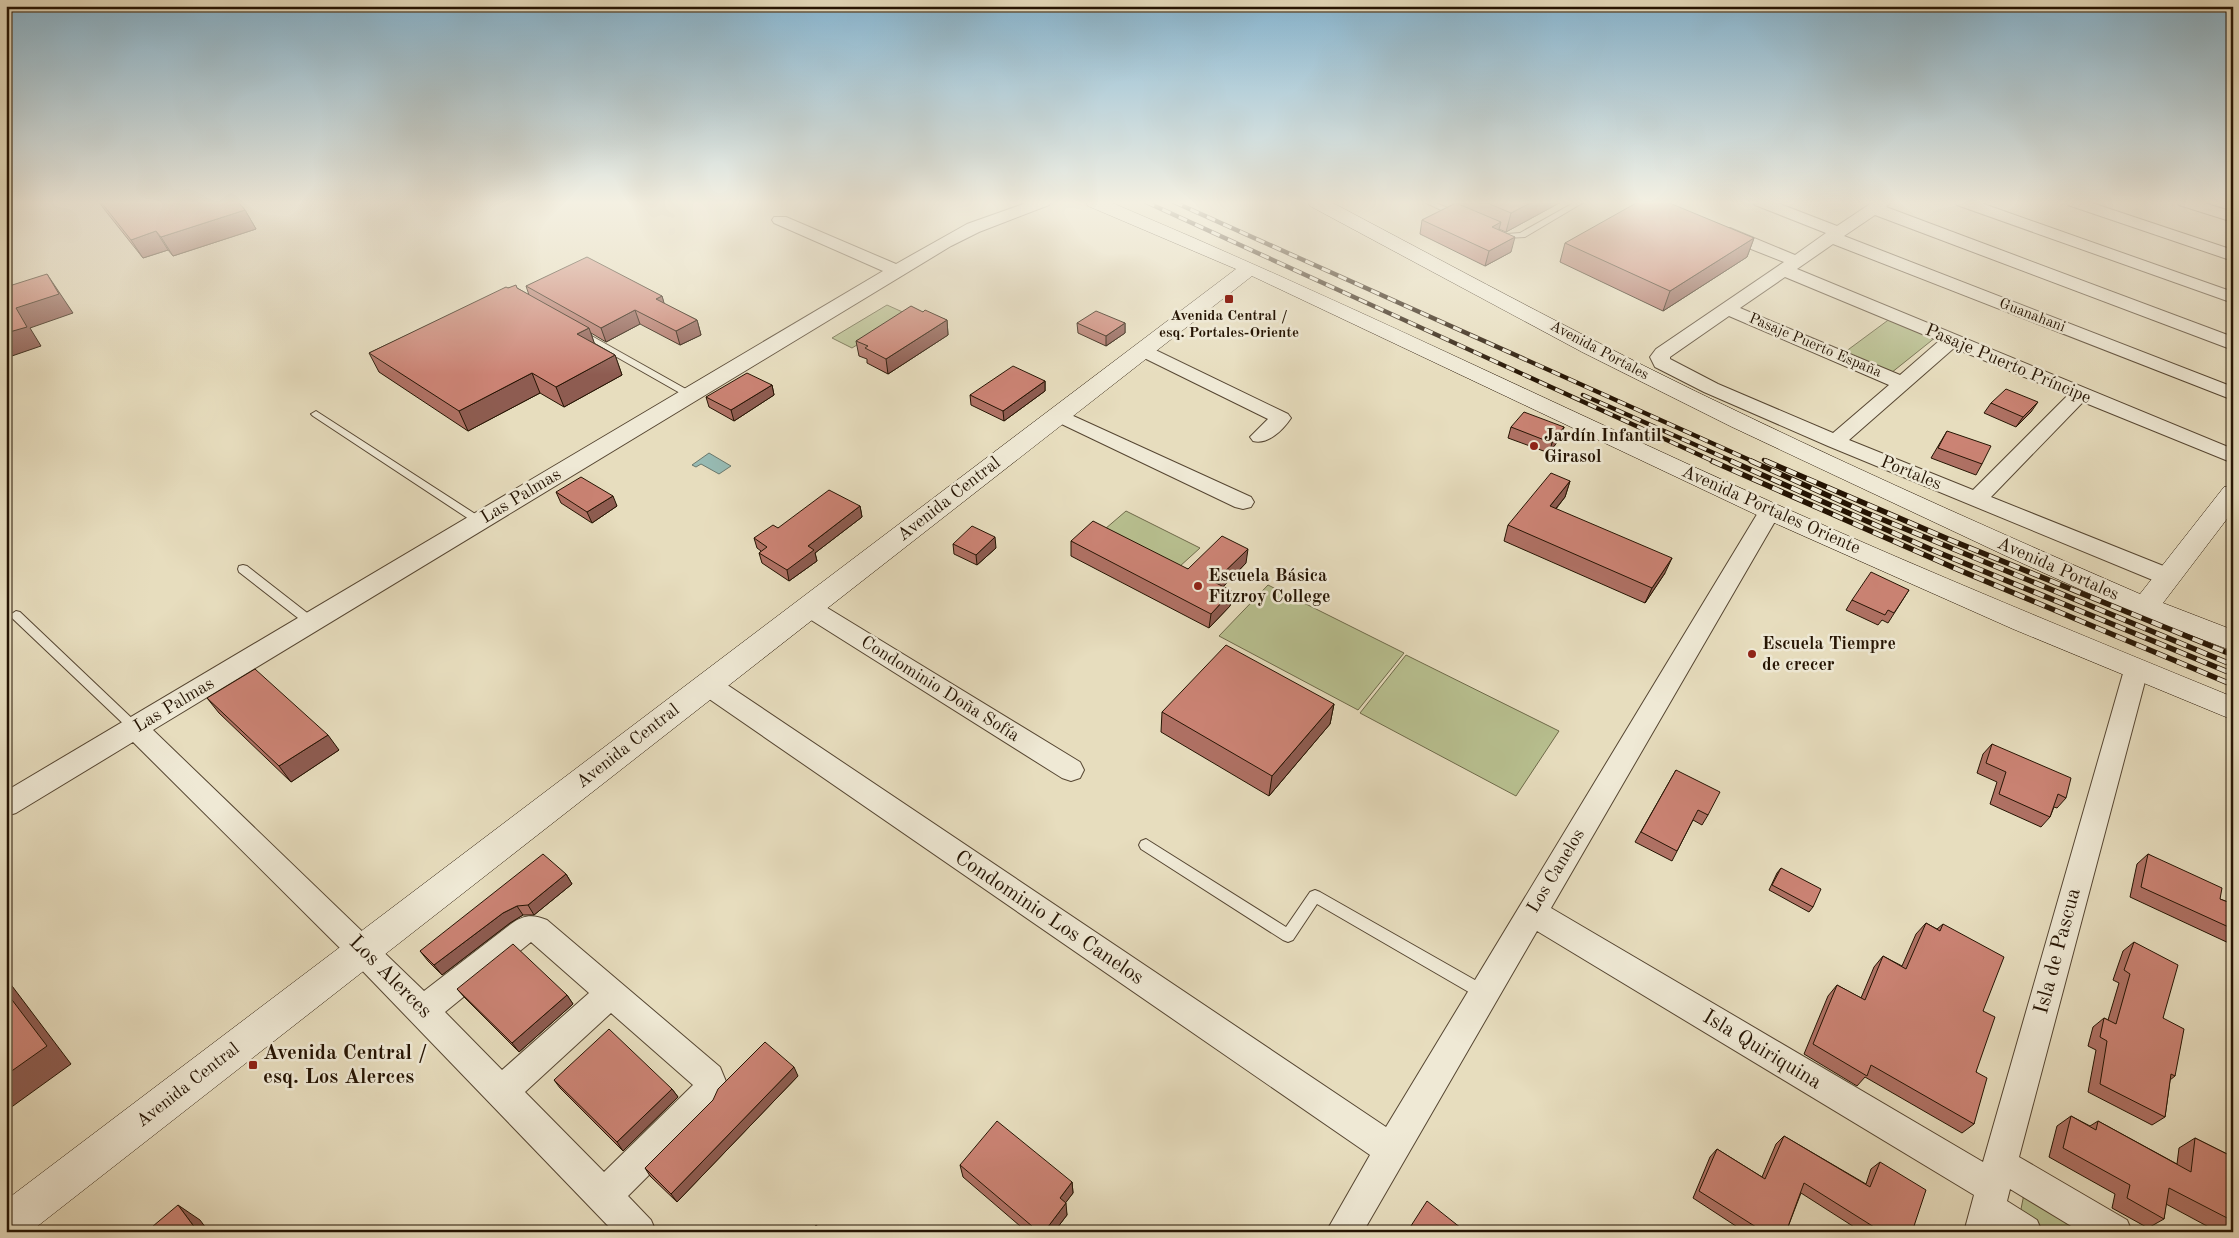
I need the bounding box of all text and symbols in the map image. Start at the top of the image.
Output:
marker: Avenida Central / esq. Portales-Oriente [1223,293,1235,305]
street label: Guanahani [1997,297,2067,335]
place label: Avenida Central / esq. Portales-Oriente [1159,309,1299,341]
street label: Pasaje Puerto España [1746,311,1884,381]
street label: Avenida Portales [1547,319,1651,383]
street label: Pasaje Puerto Príncipe [1922,321,2094,407]
place label: Jardín Infantil Girasol [1544,427,1662,466]
marker: Jardín Infantil Girasol [1528,440,1540,452]
street label: Avenida Central [894,453,1004,545]
street label: Portales [1878,453,1944,493]
street label: Avenida Portales Oriente [1679,462,1863,558]
street label: Las Palmas [478,465,564,527]
street label: Avenida Portales [1994,534,2122,604]
place label: Escuela Básica Fitzroy College [1208,567,1331,606]
marker: Escuela Básica Fitzroy College [1192,580,1204,592]
street label: Condominio Doña Sofía [858,633,1023,745]
place label: Escuela Tiempre de crecer [1762,635,1896,674]
marker: Escuela Tiempre de crecer [1746,648,1758,660]
street label: Las Palmas [131,674,217,736]
street label: Avenida Central [573,700,683,792]
street label: Los Canelos [1524,826,1588,916]
street label: Condominio Los Canelos [951,847,1147,989]
street label: Isla de Pascua [2031,886,2085,1016]
street label: Los Alerces [345,932,435,1022]
street label: Isla Quiriquina [1699,1006,1825,1094]
street label: Avenida Central [133,1039,243,1131]
place label: Avenida Central / esq. Los Alerces [263,1043,427,1088]
marker: Avenida Central / esq. Los Alerces [247,1059,259,1071]

